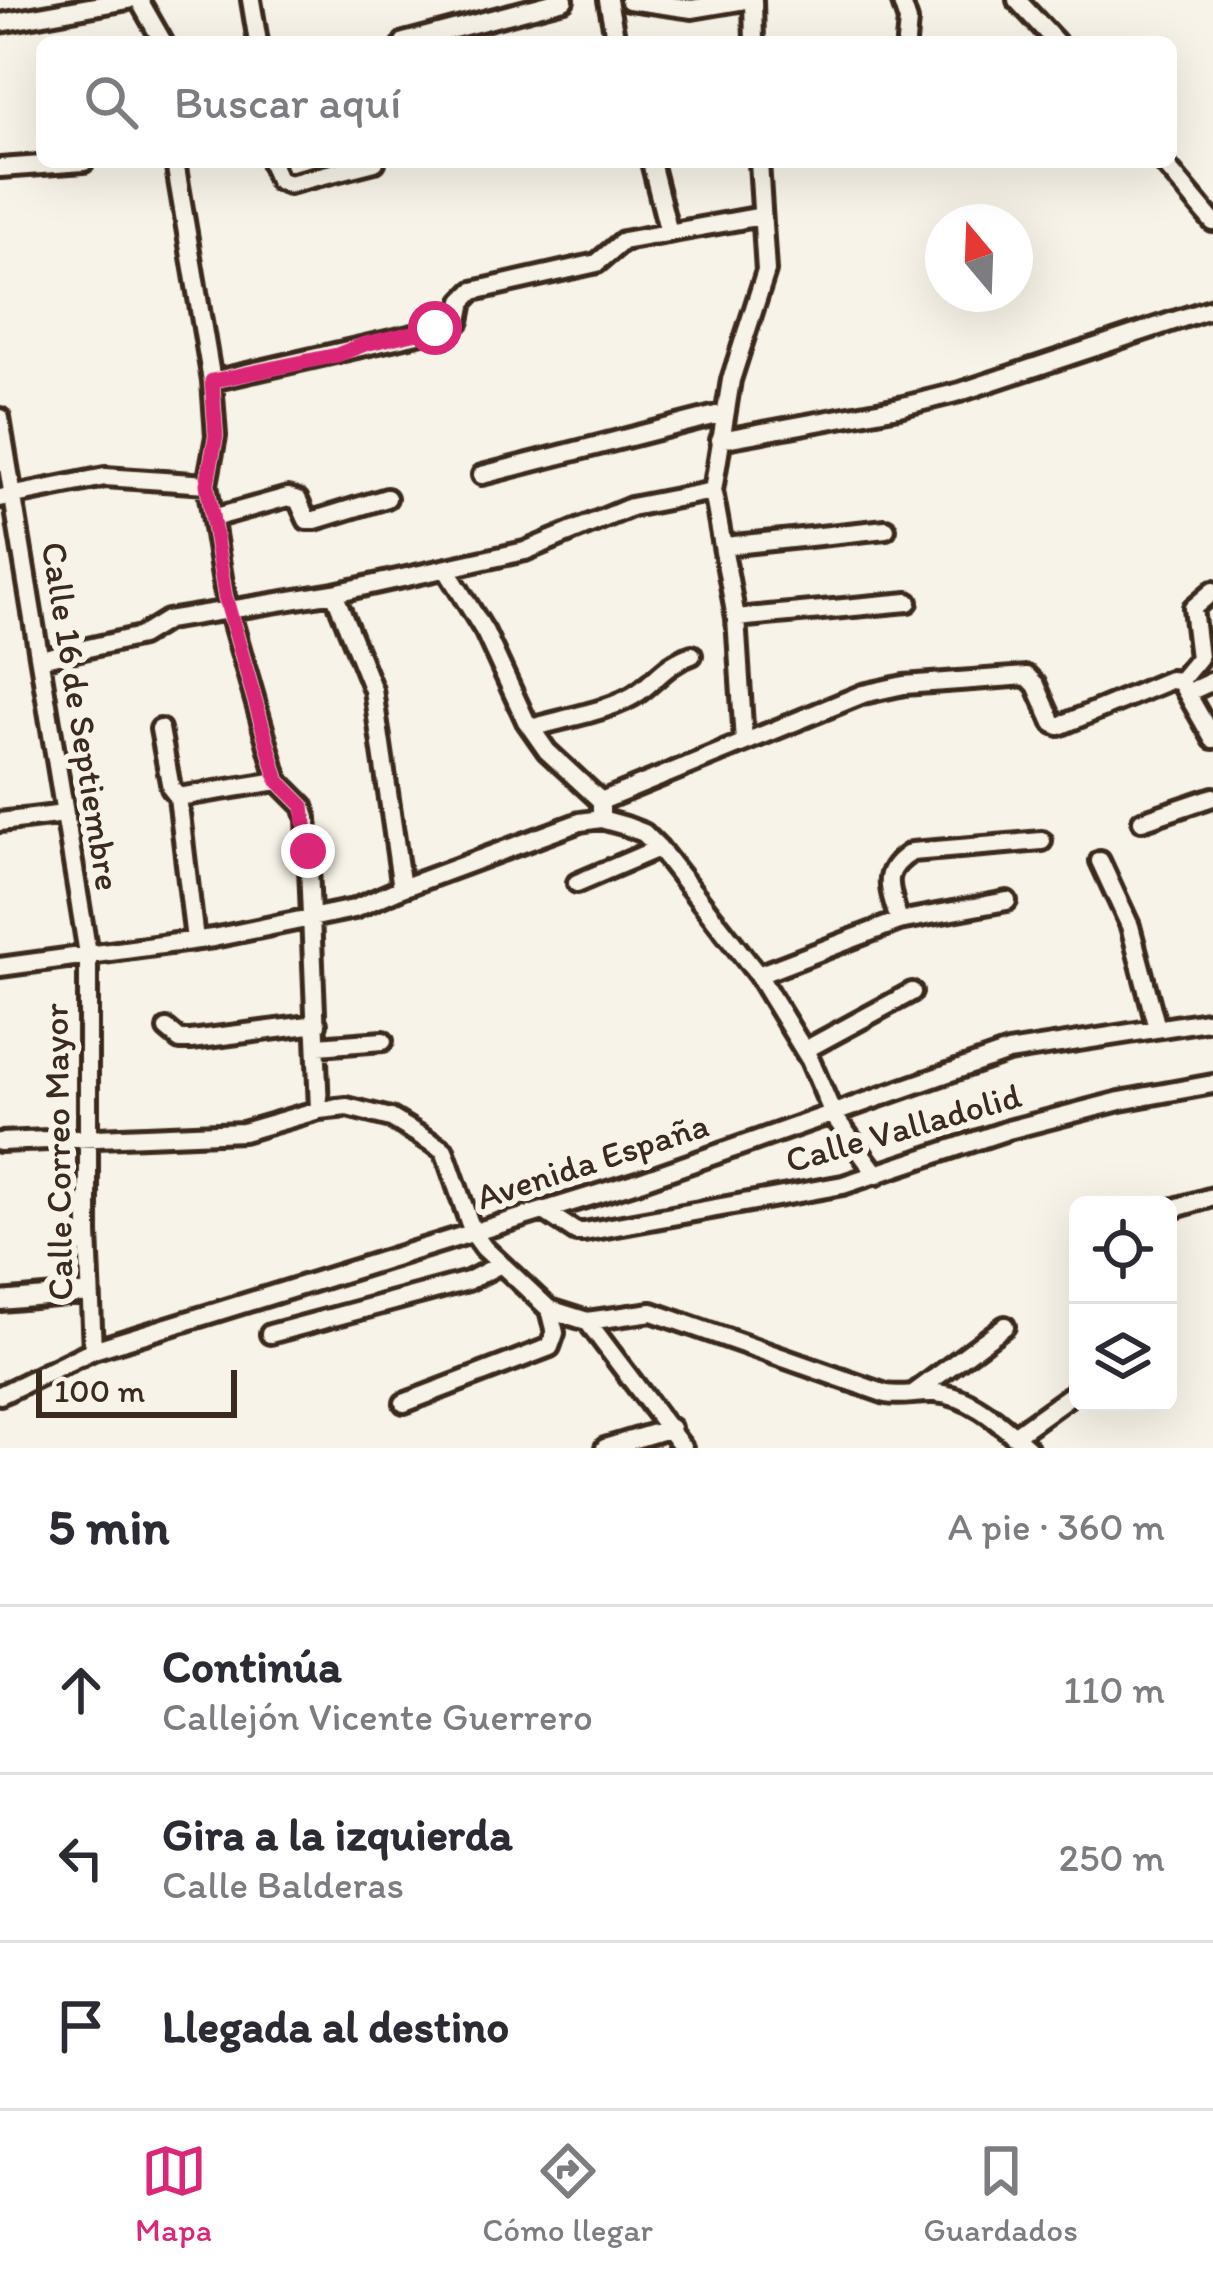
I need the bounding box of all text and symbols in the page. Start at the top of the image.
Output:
search box [36,36,1177,168]
icon: search [78,69,144,135]
text: Buscar aquí [174,75,401,129]
north arrow [925,204,1033,312]
route start [408,301,462,355]
street label: Calle 16 de Septiembre [33,539,130,894]
route end [281,824,335,878]
street label: Calle Correo Mayor [33,1002,82,1301]
street label: Calle Valladolid [780,1073,1026,1182]
street label: Avenida España [471,1103,714,1218]
map controls [1069,1196,1177,1412]
button: locate [1069,1196,1177,1304]
button: layers [1069,1304,1177,1412]
scale bar [36,1364,237,1417]
text: 100 m [54,1371,145,1410]
text: 5 min [48,1496,169,1557]
text: A pie · 360 m [948,1503,1165,1550]
text: Continúa [162,1639,342,1693]
icon: ahead [48,1657,114,1723]
text: 110 m [1063,1666,1165,1713]
text: Callejón Vicente Guerrero [162,1693,593,1740]
text: Gira a la izquierda [162,1807,513,1861]
icon: left [48,1825,114,1891]
text: 250 m [1058,1834,1165,1881]
text: Calle Balderas [162,1861,404,1908]
icon: arrive [48,1993,114,2059]
text: Llegada al destino [162,1999,509,2053]
tab: Mapa [135,2138,212,2249]
tab: Cómo llegar [482,2138,653,2249]
tab: Guardados [923,2138,1078,2249]

